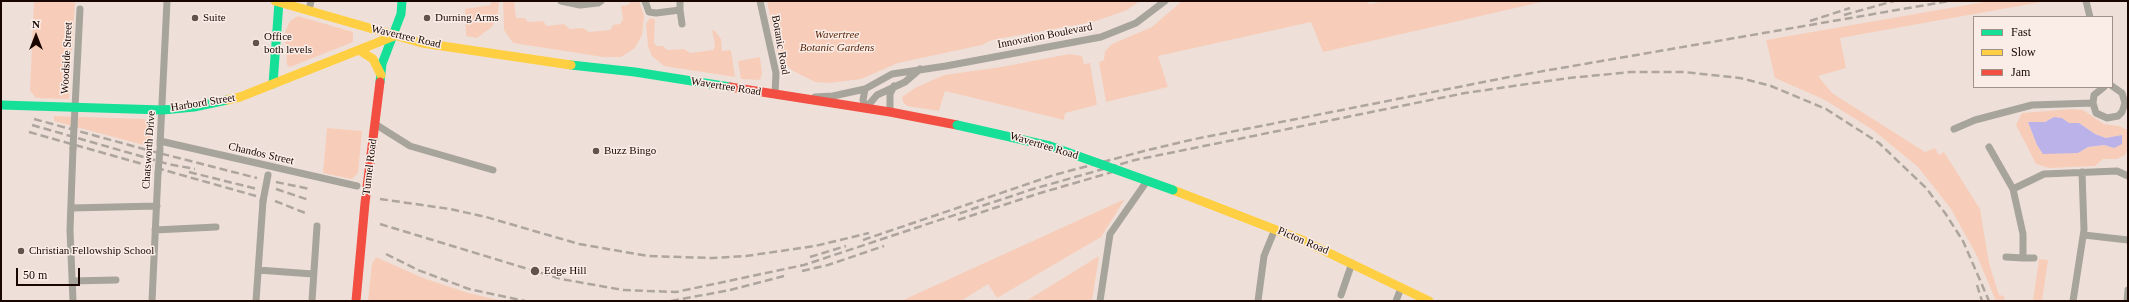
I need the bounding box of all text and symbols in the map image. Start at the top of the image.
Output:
place label: Suite [203,11,226,25]
place label: Durning Arms [435,11,499,25]
marker: Suite [190,13,200,23]
marker: Durning Arms [422,13,432,23]
street label: Botanic Road [768,14,792,76]
north arrow [16,16,56,56]
legend [1973,16,2113,88]
text: N [32,18,40,30]
street label: Innovation Boulevard [997,20,1093,52]
street label: Woodside Street [59,22,75,94]
street label: Wavertree Road [370,23,442,51]
text: Fast [2011,25,2031,39]
park label: Wavertree Botanic Gardens [800,28,874,54]
place label: Office both levels [264,30,312,56]
marker: Office both levels [251,38,261,48]
text: Slow [2011,45,2036,59]
text: Jam [2011,65,2030,79]
street label: Wavertree Road [690,75,762,99]
street label: Harbord Street [170,91,236,115]
street label: Chatsworth Drive [140,110,158,190]
street label: Wavertree Road [1008,129,1080,163]
street label: Tunnel Road [360,138,380,196]
street label: Chandos Street [227,140,295,168]
place label: Buzz Bingo [604,144,656,158]
marker: Buzz Bingo [591,146,601,156]
street label: Picton Road [1276,224,1330,258]
place label: Christian Fellowship School [29,244,154,258]
marker: Christian Fellowship School [16,246,26,256]
scale bar [18,260,82,286]
place label: Edge Hill [544,264,586,278]
marker: Edge Hill [529,265,541,277]
text: 50 m [23,268,47,282]

